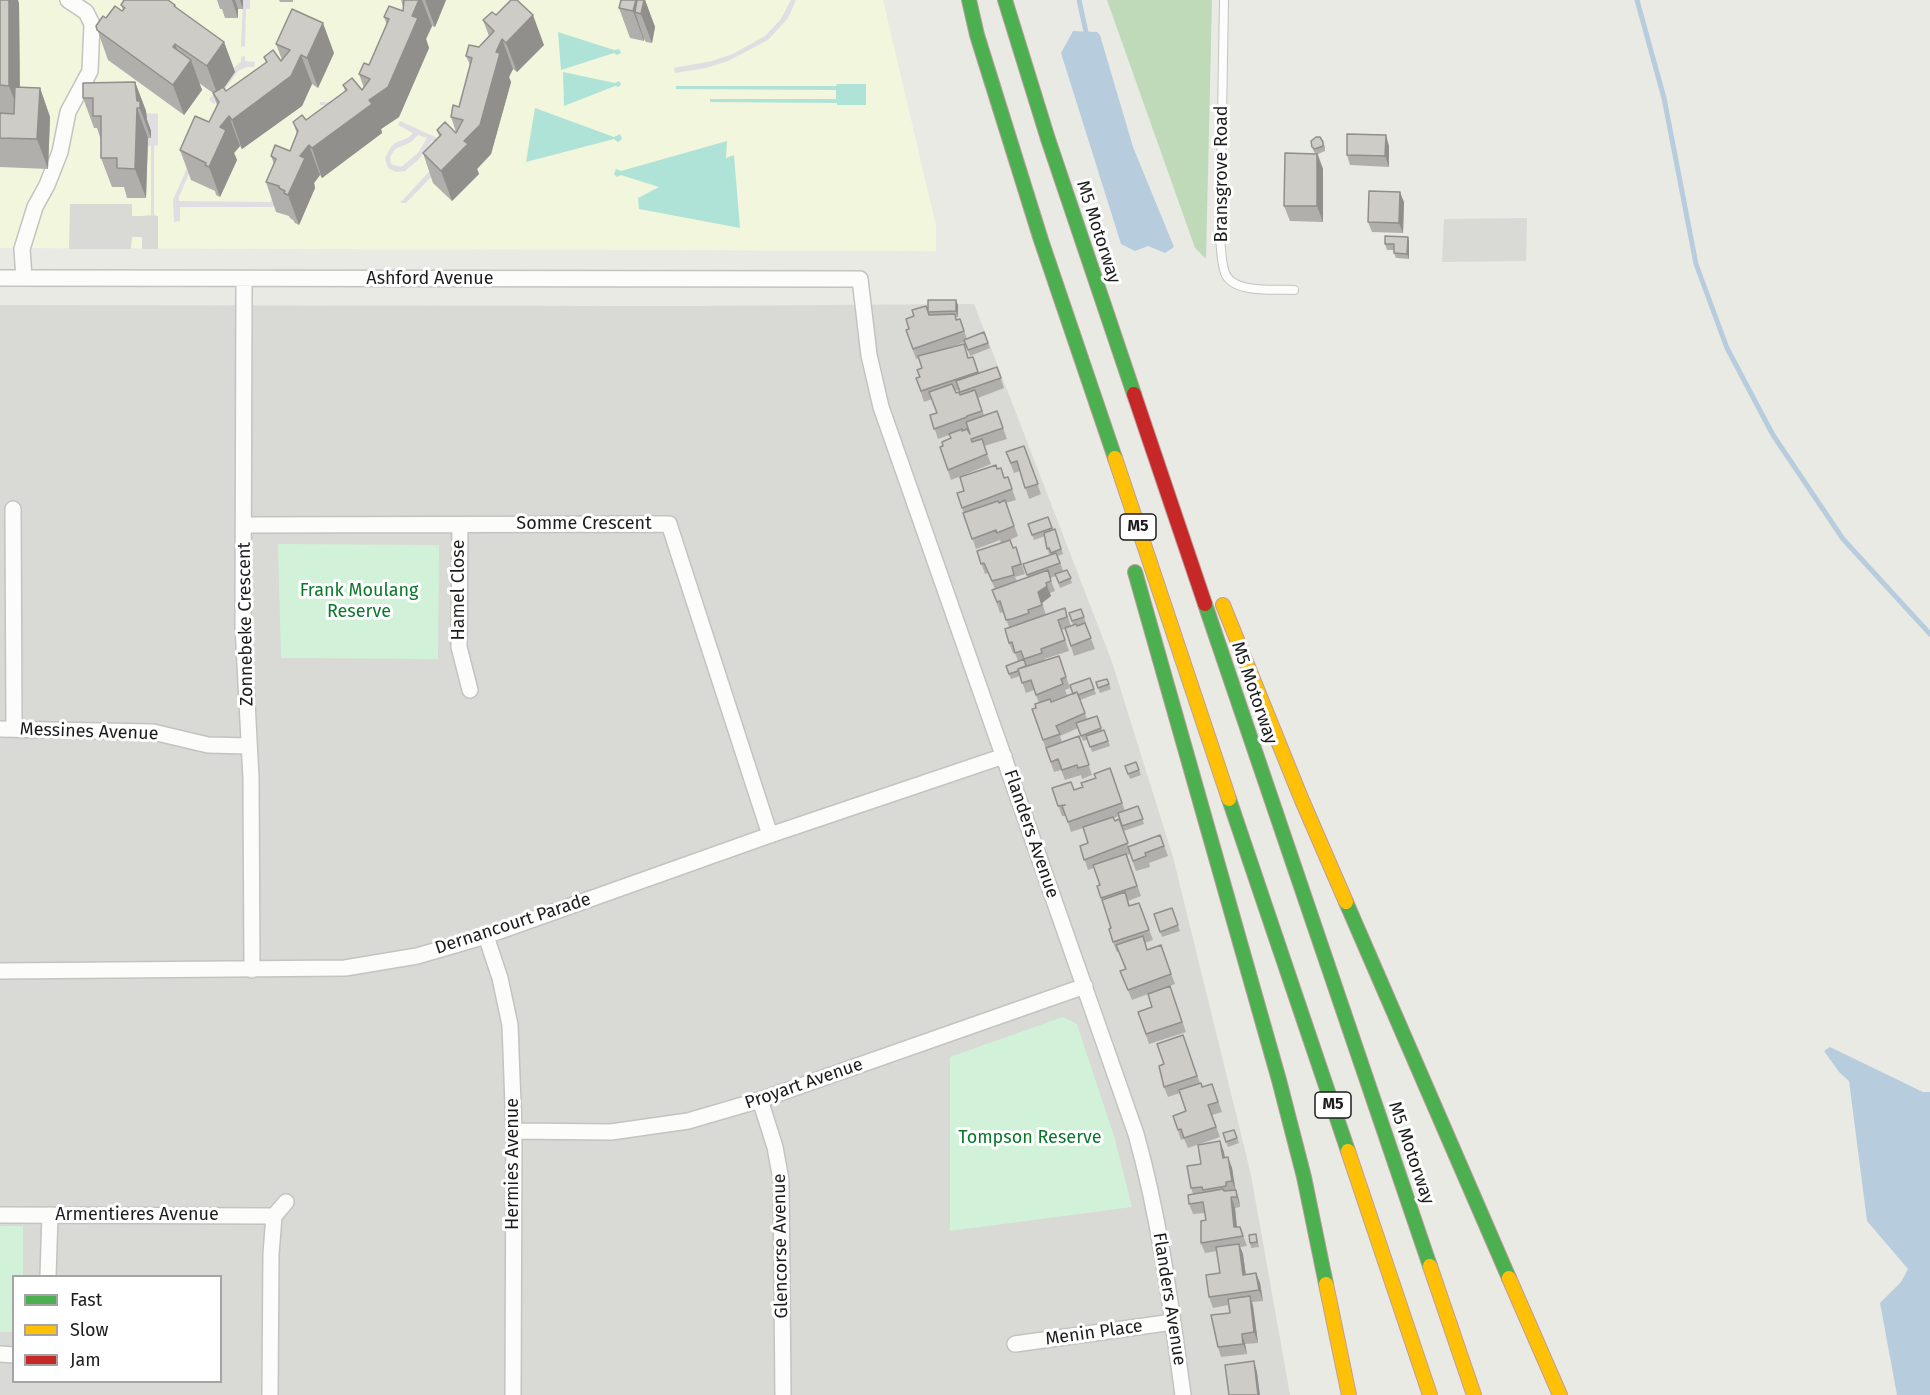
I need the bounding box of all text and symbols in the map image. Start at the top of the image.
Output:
street label: Bransgrove Road [1211,105,1233,243]
street label: M5 Motorway [1071,178,1125,286]
street label: Ashford Avenue [366,268,494,290]
street label: Somme Crescent [516,513,652,535]
road number: M5 [1120,514,1156,540]
street label: Hamel Close [448,539,470,641]
street label: Zonnebeke Crescent [234,542,258,706]
park label: Frank Moulang Reserve [300,580,418,622]
street label: M5 Motorway [1226,639,1282,747]
street label: Messines Avenue [19,719,159,745]
street label: Flanders Avenue [999,767,1063,901]
street label: Dernancourt Parade [432,889,594,959]
street label: Proyart Avenue [742,1054,866,1114]
road number: M5 [1315,1092,1351,1118]
street label: Hermies Avenue [502,1098,524,1230]
street label: M5 Motorway [1383,1099,1439,1207]
park label: Tompson Reserve [958,1127,1102,1149]
street label: Glencorse Avenue [769,1173,793,1319]
street label: Armentieres Avenue [55,1204,219,1226]
street label: Flanders Avenue [1148,1231,1190,1367]
legend [12,1275,222,1383]
text: Fast [70,1289,102,1311]
street label: Menin Place [1044,1315,1144,1351]
text: Slow [70,1319,108,1341]
text: Jam [70,1349,101,1371]

